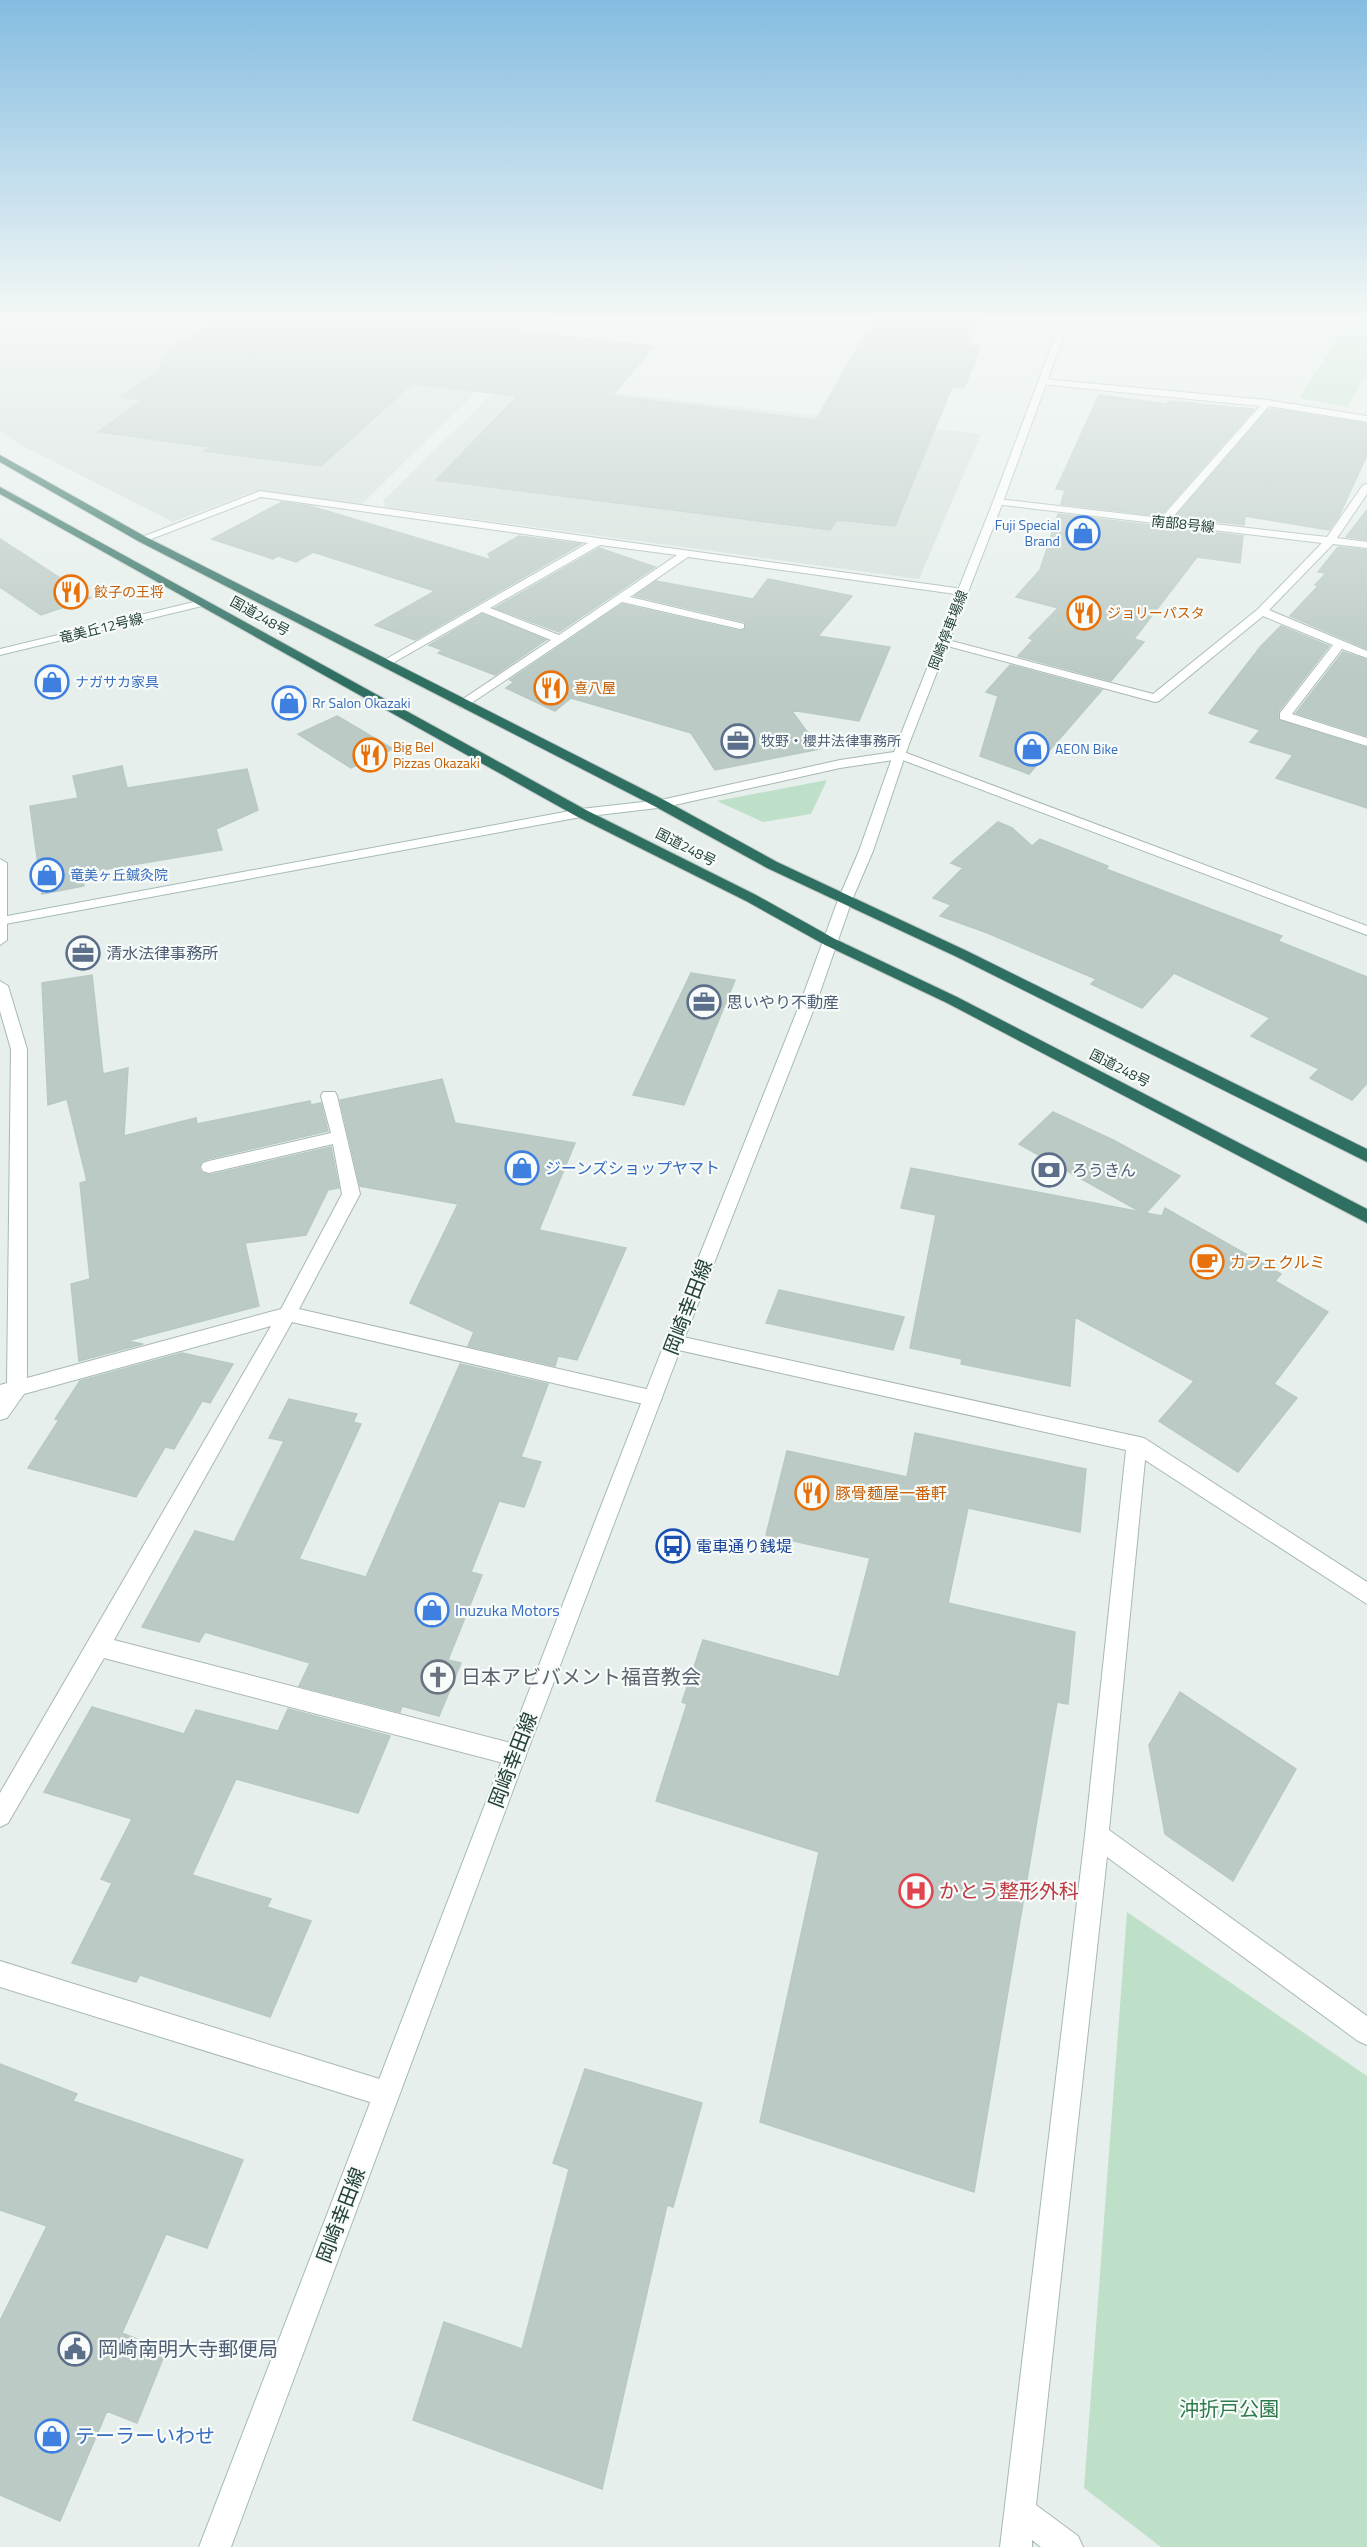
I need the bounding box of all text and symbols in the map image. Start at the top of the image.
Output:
street label: 南部8号線 [1150,510,1216,537]
place label: Fuji Special Brand [995,514,1060,551]
shop icon: Fuji Special Brand [1065,515,1101,551]
restaurant icon: 餃子の王将 [53,574,89,610]
place label: 餃子の王将 [94,581,164,602]
street label: 岡崎停車場線 [923,587,972,673]
street label: 国道248号 [226,590,294,641]
restaurant icon: ジョリーパスタ [1066,595,1102,631]
place label: ジョリーパスタ [1107,602,1205,623]
street label: 竜美丘12号線 [57,607,145,648]
shop icon: ナガサカ家具 [34,664,70,700]
restaurant icon: 喜八屋 [533,670,569,706]
place label: ナガサカ家具 [75,671,159,692]
place label: 喜八屋 [574,677,616,698]
shop icon: Rr Salon Okazaki [271,685,307,721]
place label: Rr Salon Okazaki [312,692,410,713]
office icon: 牧野・櫻井法律事務所 [720,723,756,759]
place label: 牧野・櫻井法律事務所 [761,730,901,751]
shop icon: AEON Bike [1014,731,1050,767]
place label: Big Bel Pizzas Okazaki [393,736,480,773]
restaurant icon: Big Bel Pizzas Okazaki [352,737,388,773]
place label: AEON Bike [1055,738,1118,759]
street label: 国道248号 [652,822,720,871]
shop icon: 竜美ヶ丘鍼灸院 [29,857,65,893]
place label: 竜美ヶ丘鍼灸院 [70,864,168,885]
office icon: 清水法律事務所 [65,935,101,971]
place label: 清水法律事務所 [106,941,218,965]
office icon: 思いやり不動産 [686,984,722,1020]
place label: 思いやり不動産 [727,990,839,1014]
street label: 国道248号 [1086,1043,1154,1092]
shop icon: ジーンズショップヤマト [504,1150,540,1186]
bank icon: ろうきん [1031,1152,1067,1188]
place label: ジーンズショップヤマト [545,1156,720,1180]
place label: ろうきん [1072,1158,1136,1182]
cafe icon: カフェクルミ [1189,1244,1225,1280]
place label: カフェクルミ [1230,1250,1326,1274]
street label: 岡崎幸田線 [655,1255,720,1359]
restaurant icon: 豚骨麺屋一番軒 [794,1475,830,1511]
place label: 豚骨麺屋一番軒 [835,1481,947,1505]
bus stop icon: 電車通り銭堤 [655,1528,691,1564]
place label: 電車通り銭堤 [696,1534,792,1558]
shop icon: Inuzuka Motors [414,1592,450,1628]
place label: Inuzuka Motors [455,1598,560,1622]
church icon: 日本アビバメント福音教会 [420,1659,456,1695]
place label: 日本アビバメント福音教会 [461,1661,701,1692]
street label: 岡崎幸田線 [480,1708,545,1812]
hospital icon: かとう整形外科 [898,1873,934,1909]
place label: かとう整形外科 [939,1875,1079,1906]
street label: 岡崎幸田線 [308,2163,373,2267]
public building icon: 岡崎南明大寺郵便局 [57,2331,93,2367]
place label: 岡崎南明大寺郵便局 [98,2333,278,2364]
park label: 沖折戸公園 [1179,2393,1279,2424]
shop icon: テーラーいわせ [34,2418,70,2454]
place label: テーラーいわせ [75,2420,215,2451]

